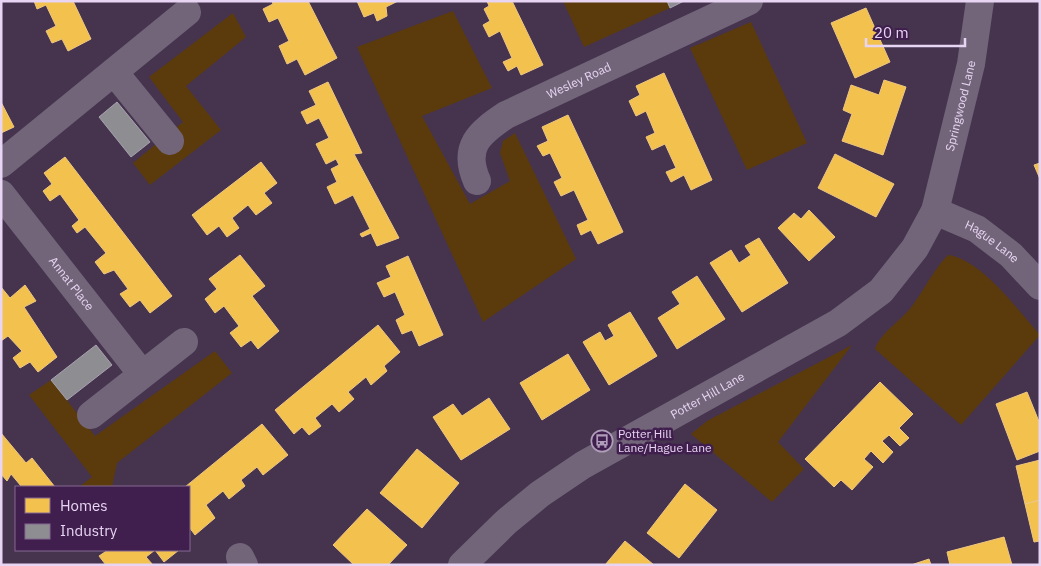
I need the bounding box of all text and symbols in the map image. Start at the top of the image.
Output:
scale bar [866,15,965,47]
text: 20 m [874,23,909,42]
street label: Wesley Road [544,59,613,102]
street label: Springwood Lane [942,59,978,153]
street label: Hague Lane [963,217,1023,266]
street label: Annat Place [46,253,98,314]
street label: Potter Hill Lane [668,368,747,422]
place label: Potter Hill Lane/Hague Lane [618,426,712,455]
bus stop icon: Potter Hill Lane/Hague Lane [590,429,614,453]
legend [15,486,190,551]
text: Homes [60,496,108,515]
text: Industry [60,521,118,540]

